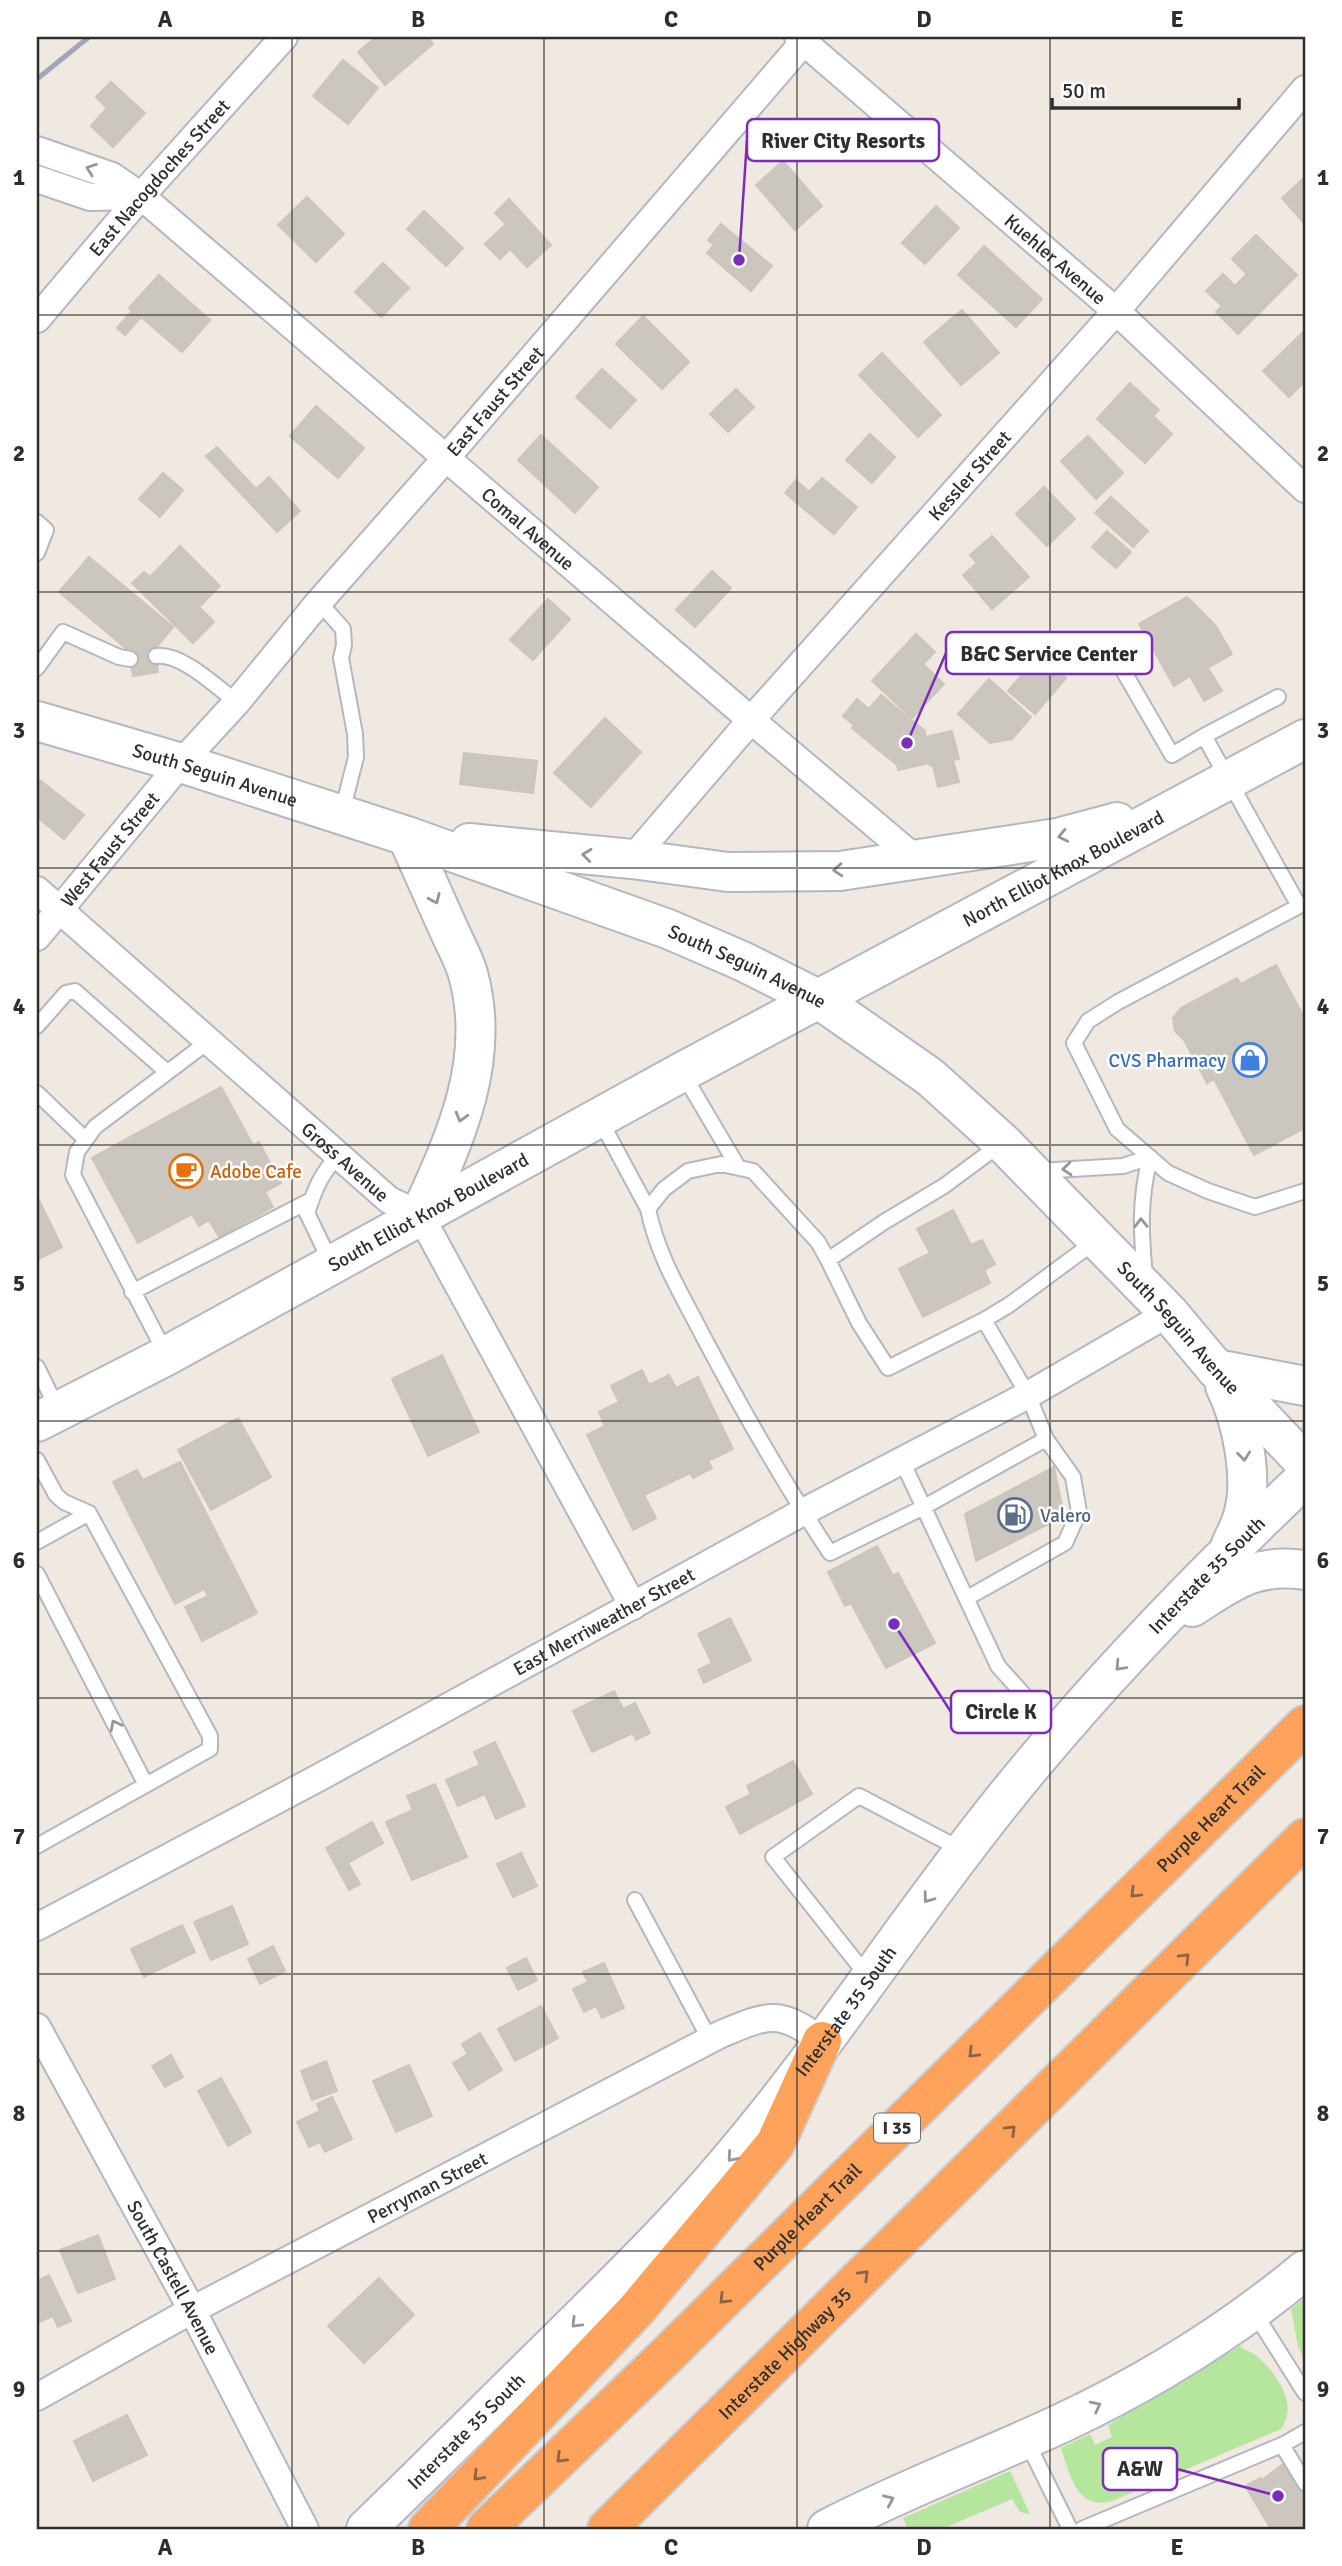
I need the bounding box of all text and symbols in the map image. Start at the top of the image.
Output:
text: A [158,5,173,34]
text: B [411,5,425,34]
text: C [664,5,678,34]
text: D [916,5,932,34]
text: E [1170,5,1184,34]
scale bar [1052,66,1239,110]
text: 50 m [1062,78,1106,104]
street label: East Nacogdoches Street [84,94,236,262]
callout: River City Resorts [747,119,939,161]
text: River City Resorts [761,128,925,154]
text: 1 [13,163,25,192]
one-way arrow [85,163,98,177]
text: 1 [1317,163,1329,192]
street label: Kuehler Avenue [999,209,1111,310]
street label: East Faust Street [442,342,550,462]
street label: Kessler Street [924,426,1017,526]
text: 2 [13,439,25,468]
text: 2 [1317,439,1329,468]
street label: Comal Avenue [476,483,579,576]
callout: B&C Service Center [946,632,1152,674]
text: B&C Service Center [960,641,1138,667]
text: 3 [13,716,25,745]
text: 3 [1317,716,1329,745]
street label: South Seguin Avenue [129,738,300,813]
street label: West Faust Street [56,787,165,912]
street label: North Elliot Knox Boulevard [959,806,1168,933]
one-way arrow [1057,828,1069,842]
one-way arrow [582,847,593,862]
one-way arrow [832,862,843,877]
one-way arrow [427,892,441,904]
street label: South Seguin Avenue [664,920,831,1014]
text: 4 [13,992,25,1021]
text: 4 [1317,992,1329,1021]
shop icon: CVS Pharmacy [1231,1041,1269,1079]
place label: CVS Pharmacy [1108,1049,1226,1073]
one-way arrow [455,1111,470,1123]
street label: Gross Avenue [296,1117,394,1207]
street label: South Elliot Knox Boulevard [324,1148,533,1277]
cafe icon: Adobe Cafe [167,1152,205,1190]
place label: Adobe Cafe [210,1160,302,1184]
one-way arrow [1061,1161,1072,1176]
one-way arrow [1133,1218,1149,1228]
street label: South Seguin Avenue [1112,1256,1245,1400]
text: 5 [13,1269,25,1298]
text: 5 [1317,1269,1329,1298]
one-way arrow [1236,1451,1251,1462]
fuel station icon: Valero [996,1496,1034,1534]
place label: Valero [1040,1504,1091,1528]
street label: Interstate 35 South [1144,1512,1271,1639]
text: 6 [13,1546,25,1575]
text: 6 [1317,1546,1329,1575]
street label: East Merriweather Street [509,1563,699,1682]
one-way arrow [1115,1658,1128,1671]
callout: Circle K [951,1691,1051,1733]
text: Circle K [965,1699,1037,1725]
one-way arrow [109,1719,123,1732]
street label: Purple Heart Trail [1152,1760,1271,1878]
text: 7 [13,1822,25,1851]
text: 7 [1317,1822,1329,1851]
one-way arrow [1130,1885,1143,1898]
one-way arrow [924,1890,936,1903]
street label: Interstate 35 South [790,1942,902,2082]
one-way arrow [1177,1953,1190,1966]
one-way arrow [968,2044,981,2057]
text: 8 [13,2099,25,2128]
text: 8 [1317,2099,1329,2128]
road number: I 35 [874,2114,920,2142]
one-way arrow [1003,2125,1016,2138]
street label: Perryman Street [364,2147,492,2229]
one-way arrow [728,2149,740,2162]
street label: Purple Heart Trail [749,2159,867,2276]
street label: South Castell Avenue [121,2196,224,2359]
one-way arrow [856,2270,869,2283]
street label: Interstate Highway 35 [714,2283,857,2425]
one-way arrow [719,2291,732,2304]
one-way arrow [571,2314,584,2327]
street label: Interstate 35 South [403,2368,531,2495]
text: 9 [13,2375,25,2404]
text: 9 [1317,2375,1329,2404]
one-way arrow [1088,2400,1101,2414]
callout: A&W [1103,2448,1177,2490]
one-way arrow [556,2449,569,2462]
text: A&W [1117,2456,1163,2482]
one-way arrow [474,2467,487,2480]
one-way arrow [881,2494,894,2508]
text: A [158,2533,173,2562]
text: B [411,2533,425,2562]
text: C [664,2533,678,2562]
text: D [916,2533,932,2562]
text: E [1170,2533,1184,2562]

